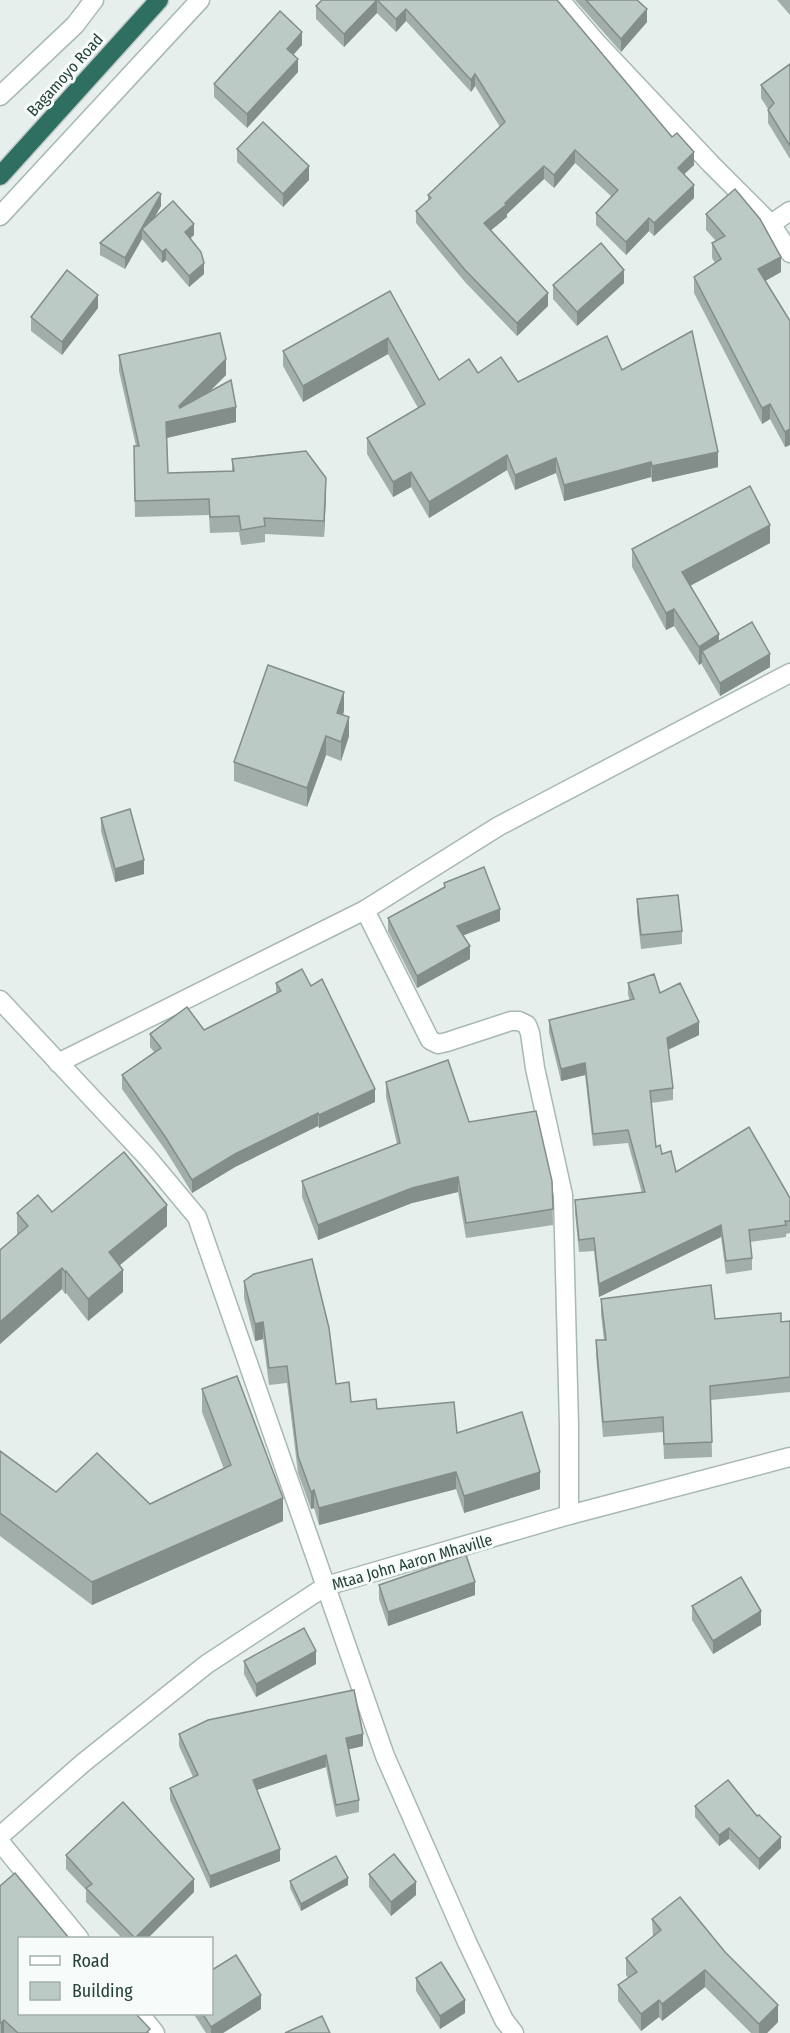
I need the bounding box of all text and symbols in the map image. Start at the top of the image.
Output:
street label: Bagamoyo Road [23,30,107,120]
street label: Mtaa John Aaron Mhaville [330,1530,495,1594]
legend [18,1937,213,2015]
text: Road [72,1950,109,1972]
text: Building [72,1980,133,2002]

